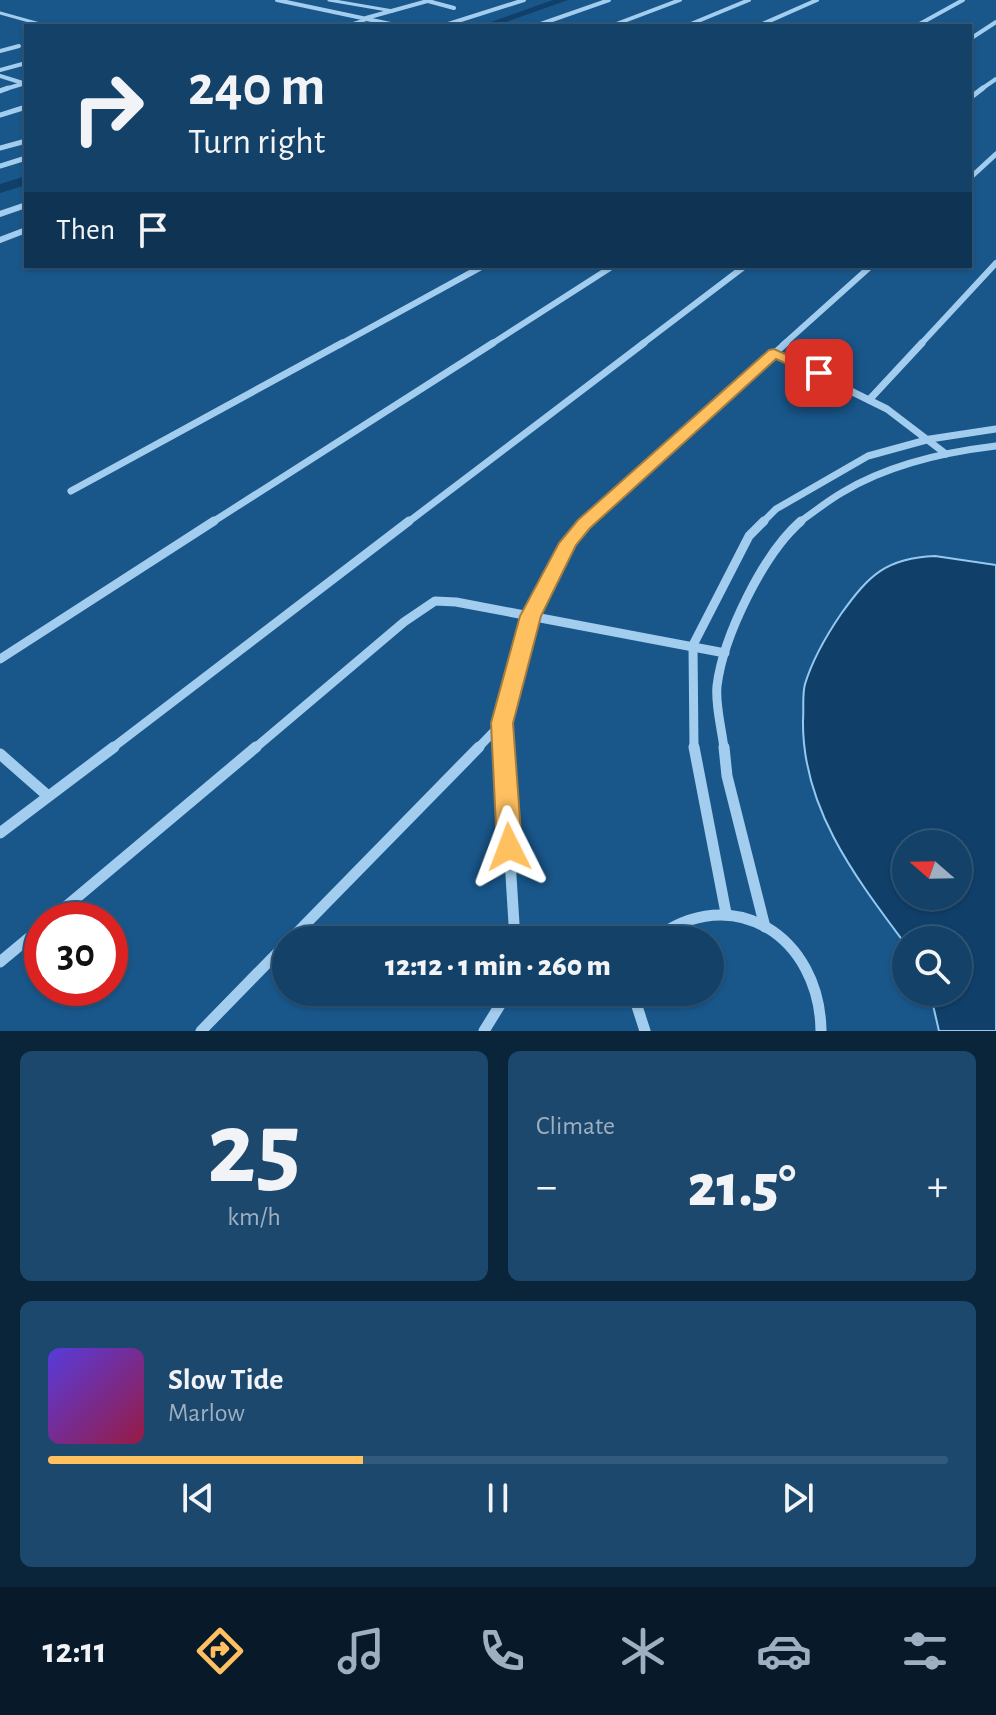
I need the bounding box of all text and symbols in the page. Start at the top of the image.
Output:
icon: right [56,56,160,160]
text: 240 m [188,59,325,115]
text: Turn right [188,124,325,160]
icon: arrive [131,208,175,252]
text: Then [56,215,115,245]
pin [785,339,853,407]
icon: arrive [797,351,841,395]
position arrow [467,805,551,889]
north arrow [892,830,972,910]
map controls [892,830,972,1006]
speed limit sign: 30 [24,902,128,1006]
button: search [892,926,972,1006]
text: 12:12 · 1 min · 260 m [385,951,611,981]
text: 25 [207,1098,301,1202]
text: Climate [536,1113,615,1139]
text: 21.5° [688,1157,796,1217]
text: − [536,1165,557,1209]
text: + [927,1165,948,1209]
text: km/h [227,1204,281,1230]
text: Slow Tide [168,1365,283,1395]
text: Marlow [168,1400,245,1426]
icon: previous [176,1476,220,1520]
icon: pause [476,1476,520,1520]
icon: next [776,1476,820,1520]
icon: directions [192,1623,248,1679]
icon: music [333,1623,389,1679]
icon: phone [474,1623,530,1679]
icon: climate [615,1623,671,1679]
icon: car [756,1623,812,1679]
icon: filters [897,1623,953,1679]
text: 12:11 [43,1633,107,1669]

